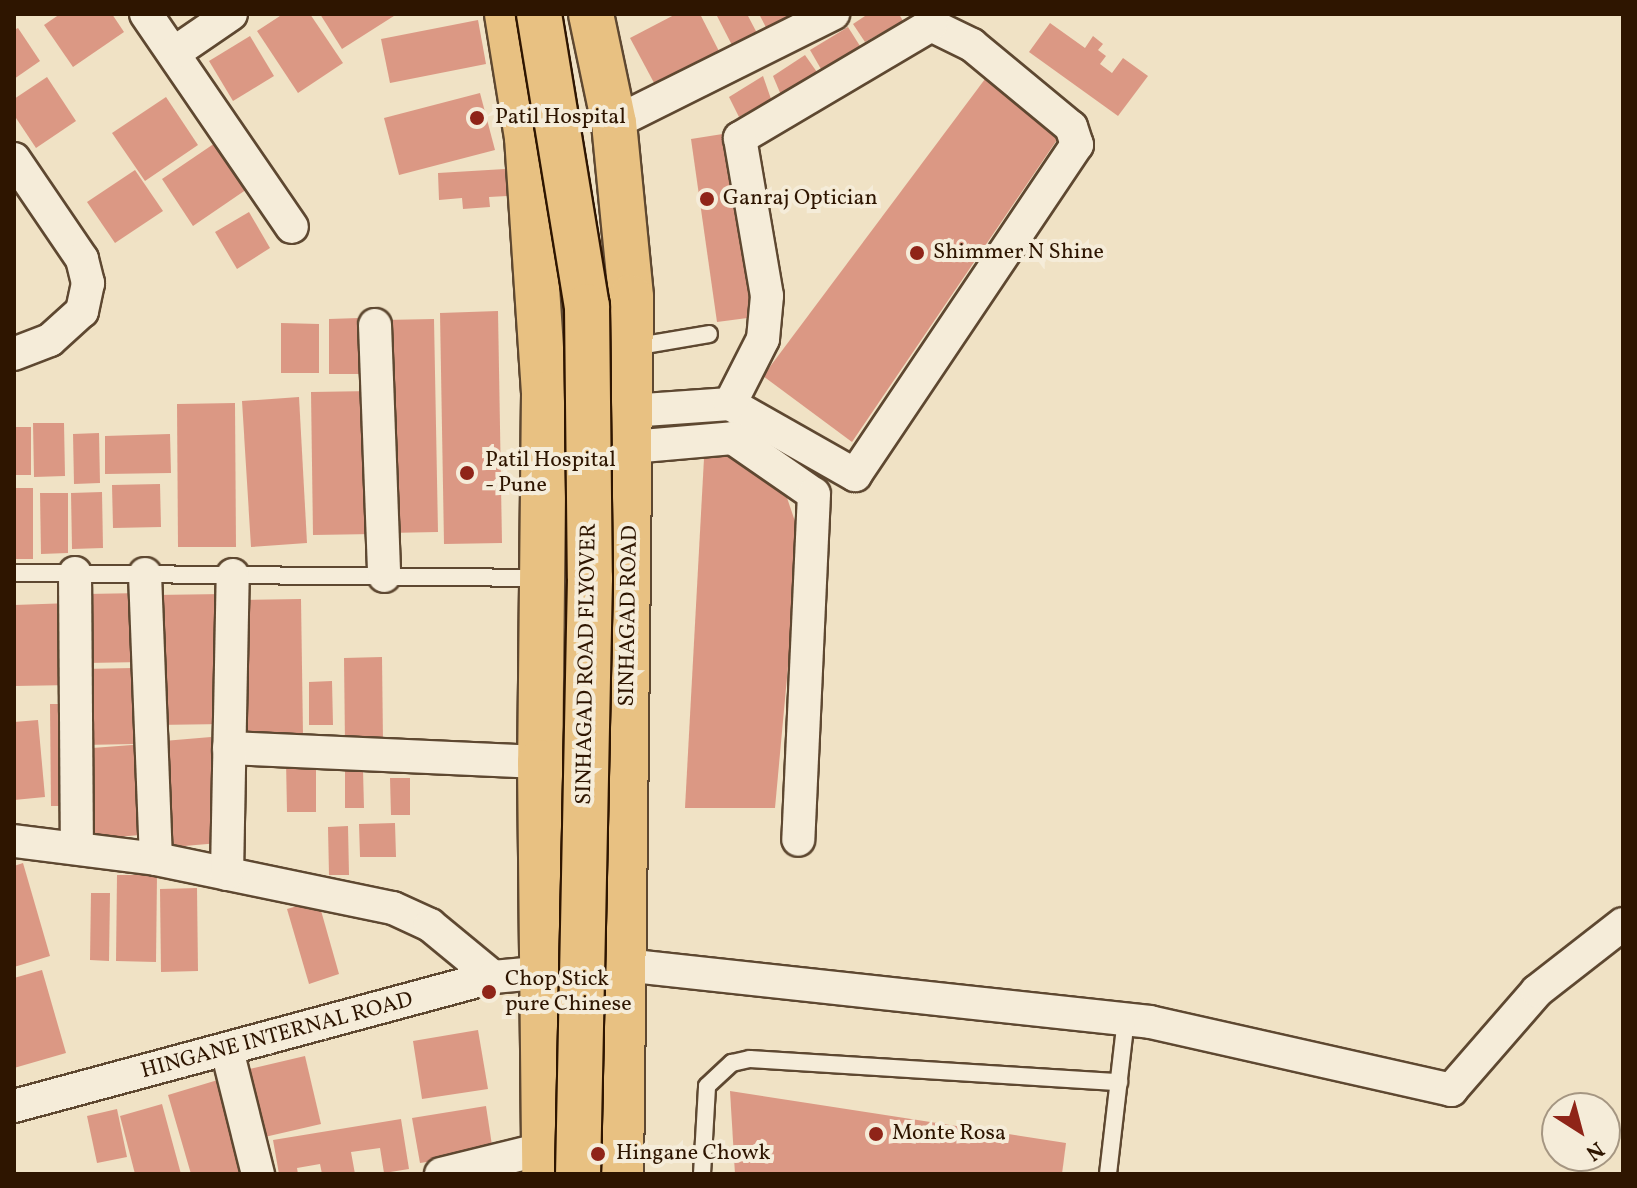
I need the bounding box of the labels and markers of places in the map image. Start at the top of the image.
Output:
place label: Patil Hospital [495,105,626,131]
marker: Patil Hospital [466,107,488,129]
place label: Ganraj Optician [723,186,878,212]
marker: Ganraj Optician [698,190,716,208]
place label: Shimmer N Shine [933,240,1104,266]
marker: Shimmer N Shine [908,244,926,262]
place label: Patil Hospital - Pune [485,447,616,498]
marker: Patil Hospital - Pune [456,462,478,484]
place label: Chop Stick pure Chinese [505,966,632,1018]
marker: Chop Stick pure Chinese [480,983,498,1001]
place label: Monte Rosa [892,1121,1006,1147]
marker: Monte Rosa [867,1125,885,1143]
place label: Hingane Chowk [616,1141,770,1167]
marker: Hingane Chowk [587,1143,609,1165]

